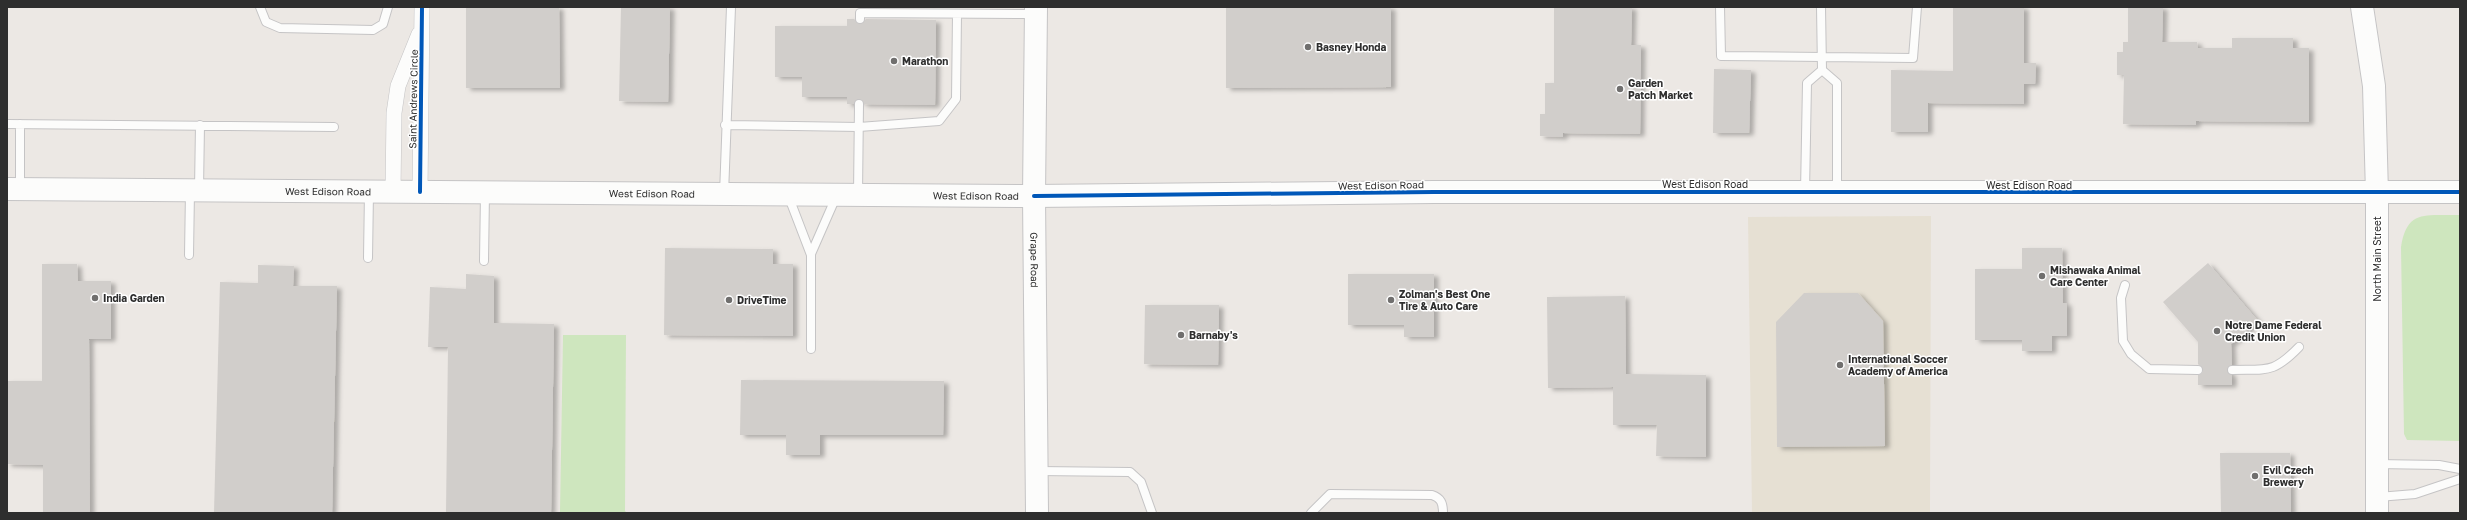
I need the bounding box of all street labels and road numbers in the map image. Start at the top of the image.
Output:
street label: Saint Andrews Circle [406,49,420,149]
street label: West Edison Road [1338,178,1424,192]
street label: West Edison Road [1662,178,1748,190]
street label: West Edison Road [1986,179,2072,191]
street label: West Edison Road [285,185,371,197]
street label: West Edison Road [609,187,695,200]
street label: West Edison Road [933,189,1019,202]
street label: North Main Street [2371,216,2383,302]
street label: Grape Road [1028,232,1041,288]

